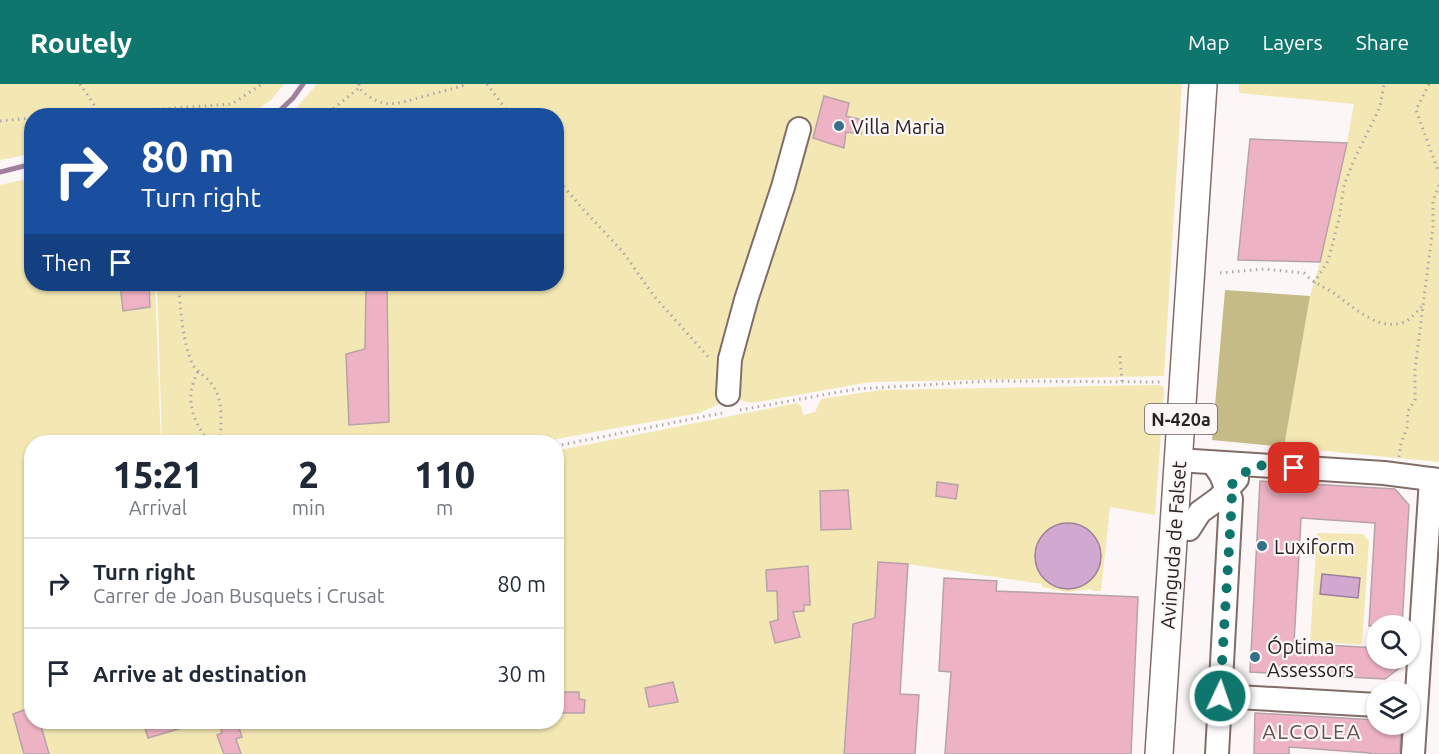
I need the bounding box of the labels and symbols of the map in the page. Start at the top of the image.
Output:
place label: Villa Maria [851,115,945,138]
marker: Villa Maria [832,119,846,133]
road number: N-420a [1145,404,1217,434]
pin [1268,442,1319,493]
street label: Avinguda de Falset [1156,460,1190,630]
place label: Luxiform [1274,535,1355,558]
marker: Luxiform [1255,539,1269,553]
place label: Óptima Assessors [1267,635,1354,681]
marker: Óptima Assessors [1248,650,1262,664]
position arrow [1188,664,1252,728]
district label: ALCOLEA [1262,719,1362,743]

